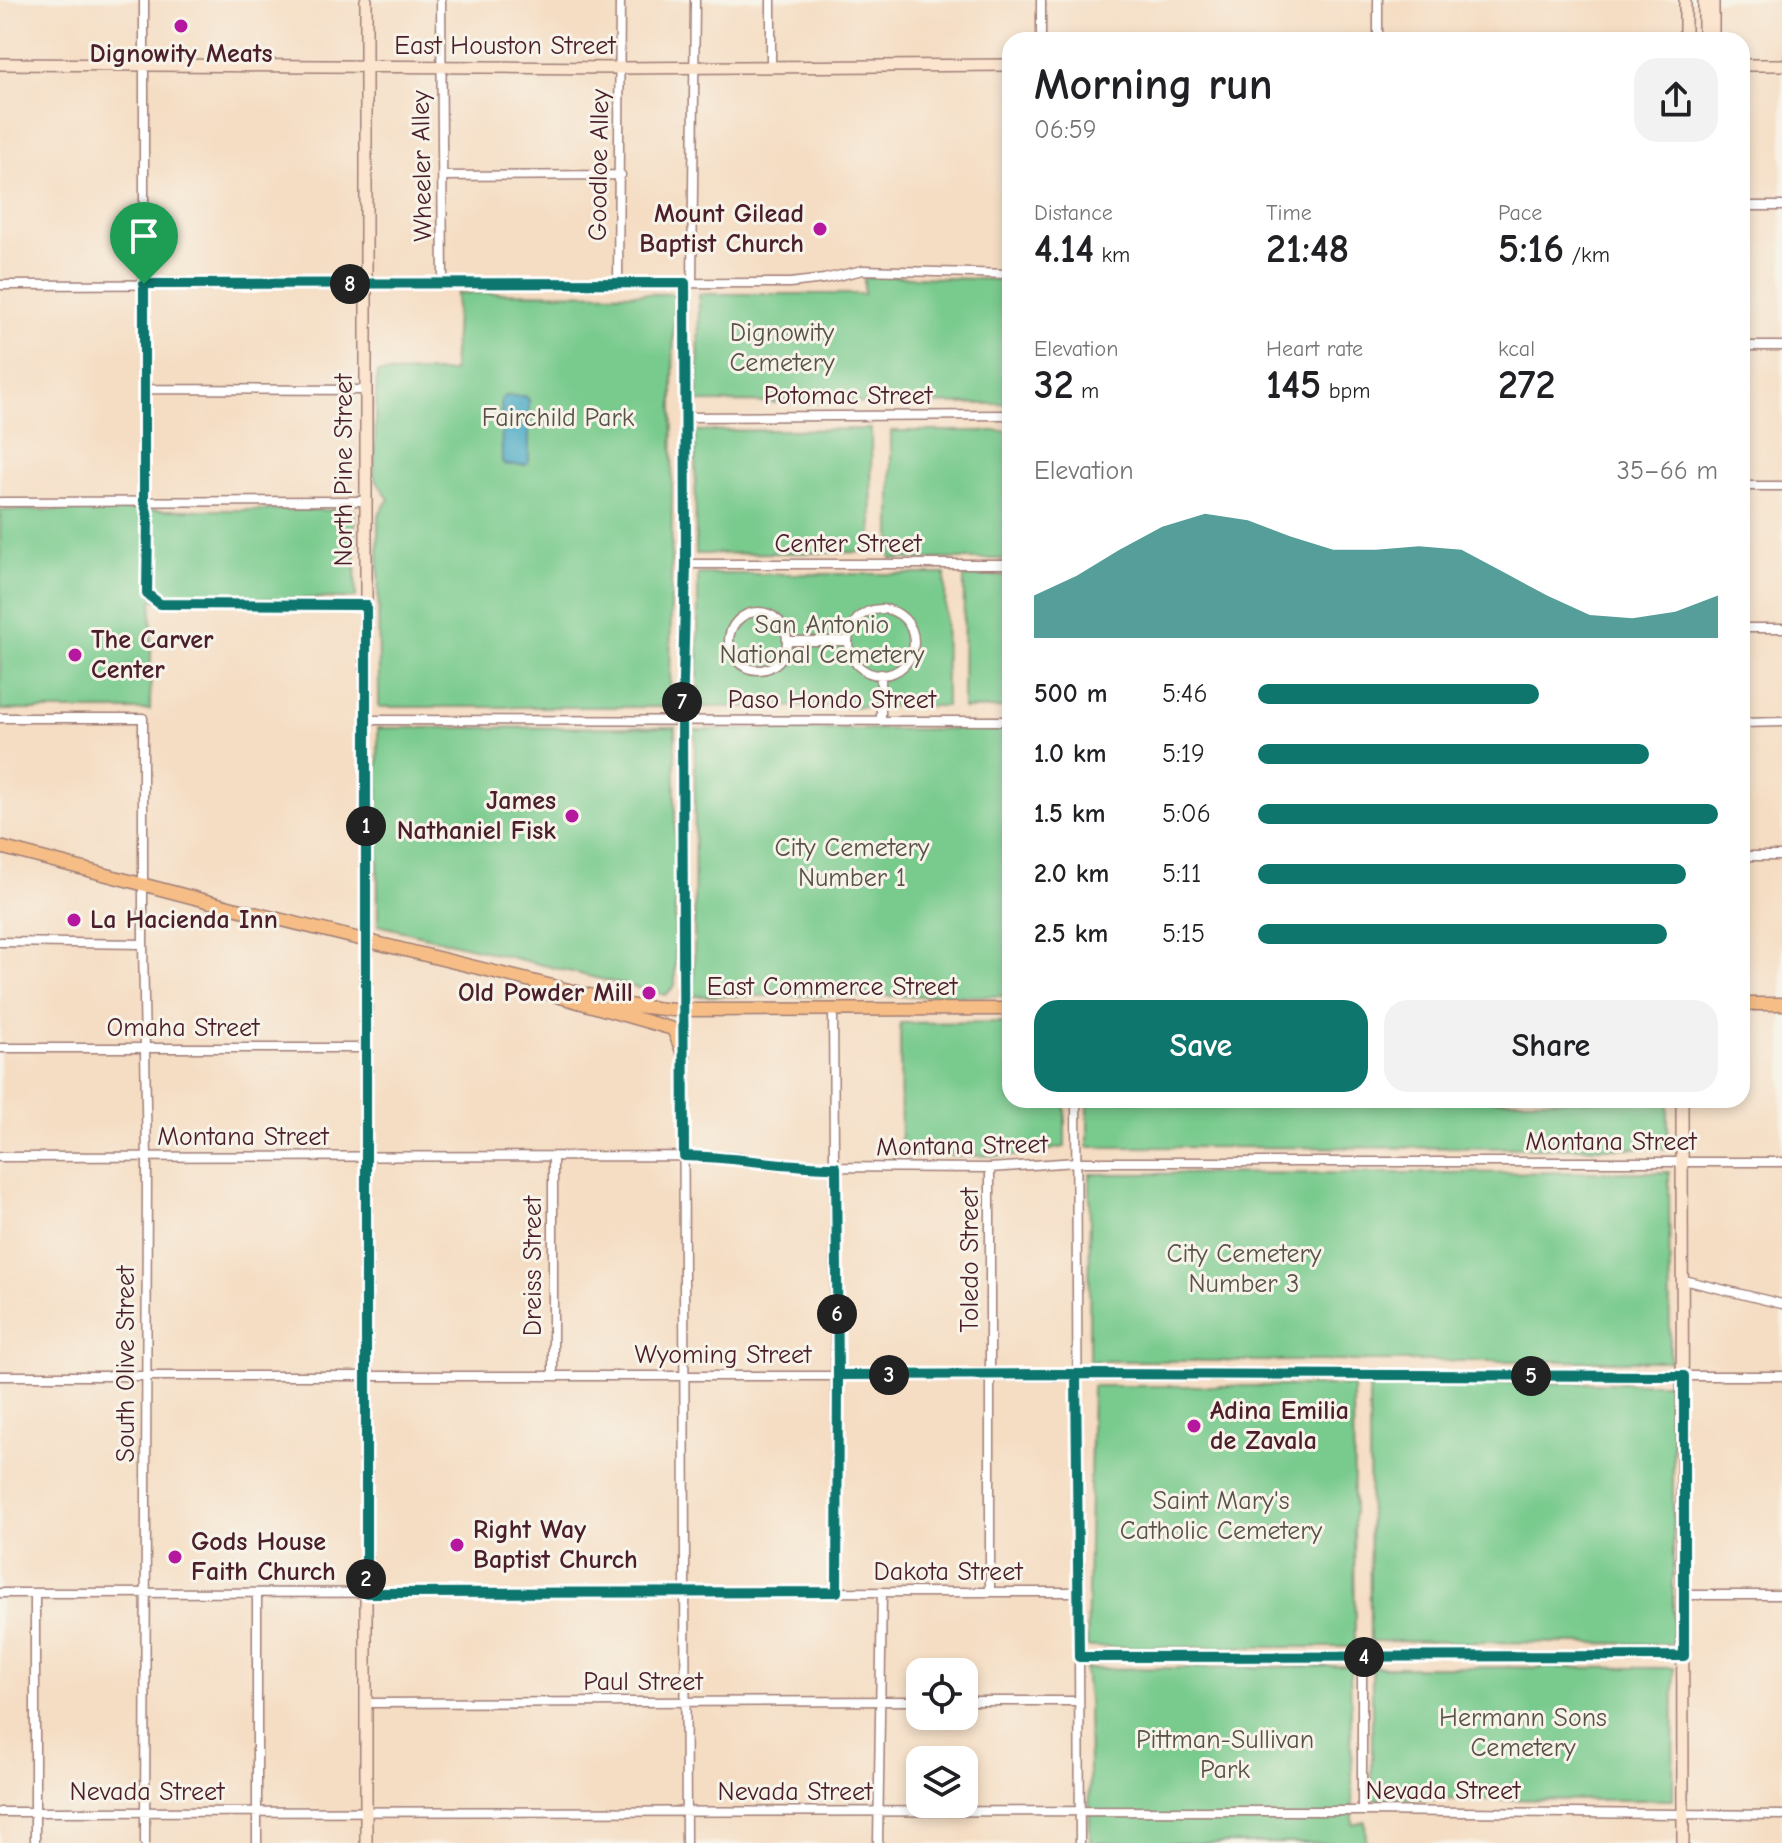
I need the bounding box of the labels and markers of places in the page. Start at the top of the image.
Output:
marker: Dignowity Meats [172,17,190,35]
place label: Dignowity Meats [90,39,272,69]
place label: Mount Gilead Baptist Church [639,199,804,259]
pin [110,202,178,284]
marker: Mount Gilead Baptist Church [811,220,829,238]
pin: 8 [330,264,370,304]
place label: The Carver Center [91,625,214,685]
marker: The Carver Center [66,646,84,664]
pin: 7 [662,682,702,722]
place label: James Nathaniel Fisk [397,786,556,846]
pin: 1 [346,806,386,846]
marker: James Nathaniel Fisk [563,807,581,825]
place label: La Hacienda Inn [90,905,278,935]
marker: La Hacienda Inn [65,911,83,929]
place label: Old Powder Mill [458,978,633,1008]
marker: Old Powder Mill [640,984,658,1002]
pin: 6 [817,1294,857,1334]
pin: 3 [869,1355,909,1395]
pin: 5 [1511,1356,1551,1396]
place label: Adina Emilia de Zavala [1210,1396,1349,1456]
marker: Adina Emilia de Zavala [1185,1417,1203,1435]
place label: Right Way Baptist Church [473,1515,638,1575]
place label: Gods House Faith Church [191,1527,336,1587]
marker: Right Way Baptist Church [448,1536,466,1554]
marker: Gods House Faith Church [166,1548,184,1566]
pin: 2 [346,1559,386,1599]
pin: 4 [1344,1637,1384,1677]

